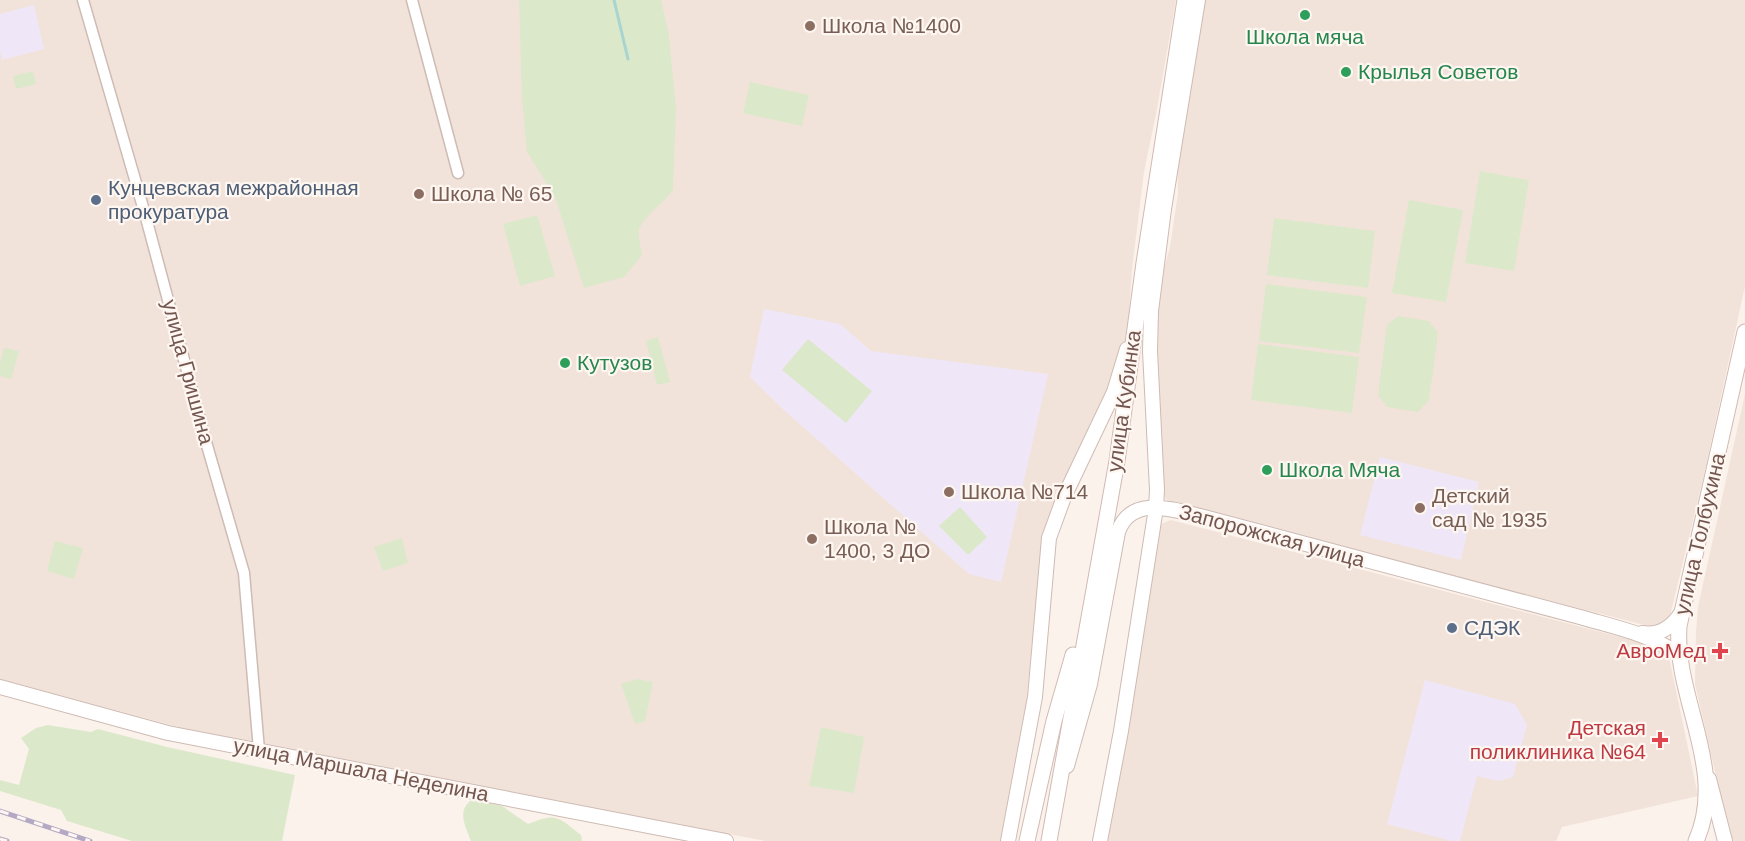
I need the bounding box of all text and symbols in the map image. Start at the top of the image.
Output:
marker: Школа мяча [1298,8,1312,22]
place label: Школа №1400 [822,14,961,37]
marker: Школа №1400 [803,19,817,33]
place label: Школа мяча [1246,25,1364,48]
place label: Крылья Советов [1358,60,1518,83]
marker: Крылья Советов [1339,65,1353,79]
place label: Кунцевская межрайонная прокуратура [108,176,359,223]
place label: Школа № 65 [431,182,552,205]
marker: Школа № 65 [412,187,426,201]
marker: Кунцевская межрайонная прокуратура [89,193,103,207]
street label: улица Гришина [158,297,219,447]
street label: улица Кубинка [1102,328,1145,473]
place label: Кутузов [577,351,652,374]
marker: Кутузов [558,356,572,370]
street label: улица Толбухина [1670,450,1729,617]
place label: Школа Мяча [1279,458,1400,481]
marker: Школа Мяча [1260,463,1274,477]
place label: Школа №714 [961,480,1089,503]
place label: Детский сад № 1935 [1432,484,1547,531]
marker: Школа №714 [942,485,956,499]
street label: Запорожская улица [1177,500,1368,571]
marker: Детский сад № 1935 [1413,501,1427,515]
place label: Школа № 1400, 3 ДО [824,515,930,562]
marker: Школа № 1400, 3 ДО [805,532,819,546]
place label: СДЭК [1464,616,1521,639]
marker: СДЭК [1445,621,1459,635]
place label: АвроМед [1616,639,1706,662]
marker: АвроМед [1711,642,1729,660]
place label: Детская поликлиника №64 [1470,716,1646,763]
marker: Детская поликлиника №64 [1651,731,1669,749]
street label: улица Маршала Неделина [231,733,491,806]

